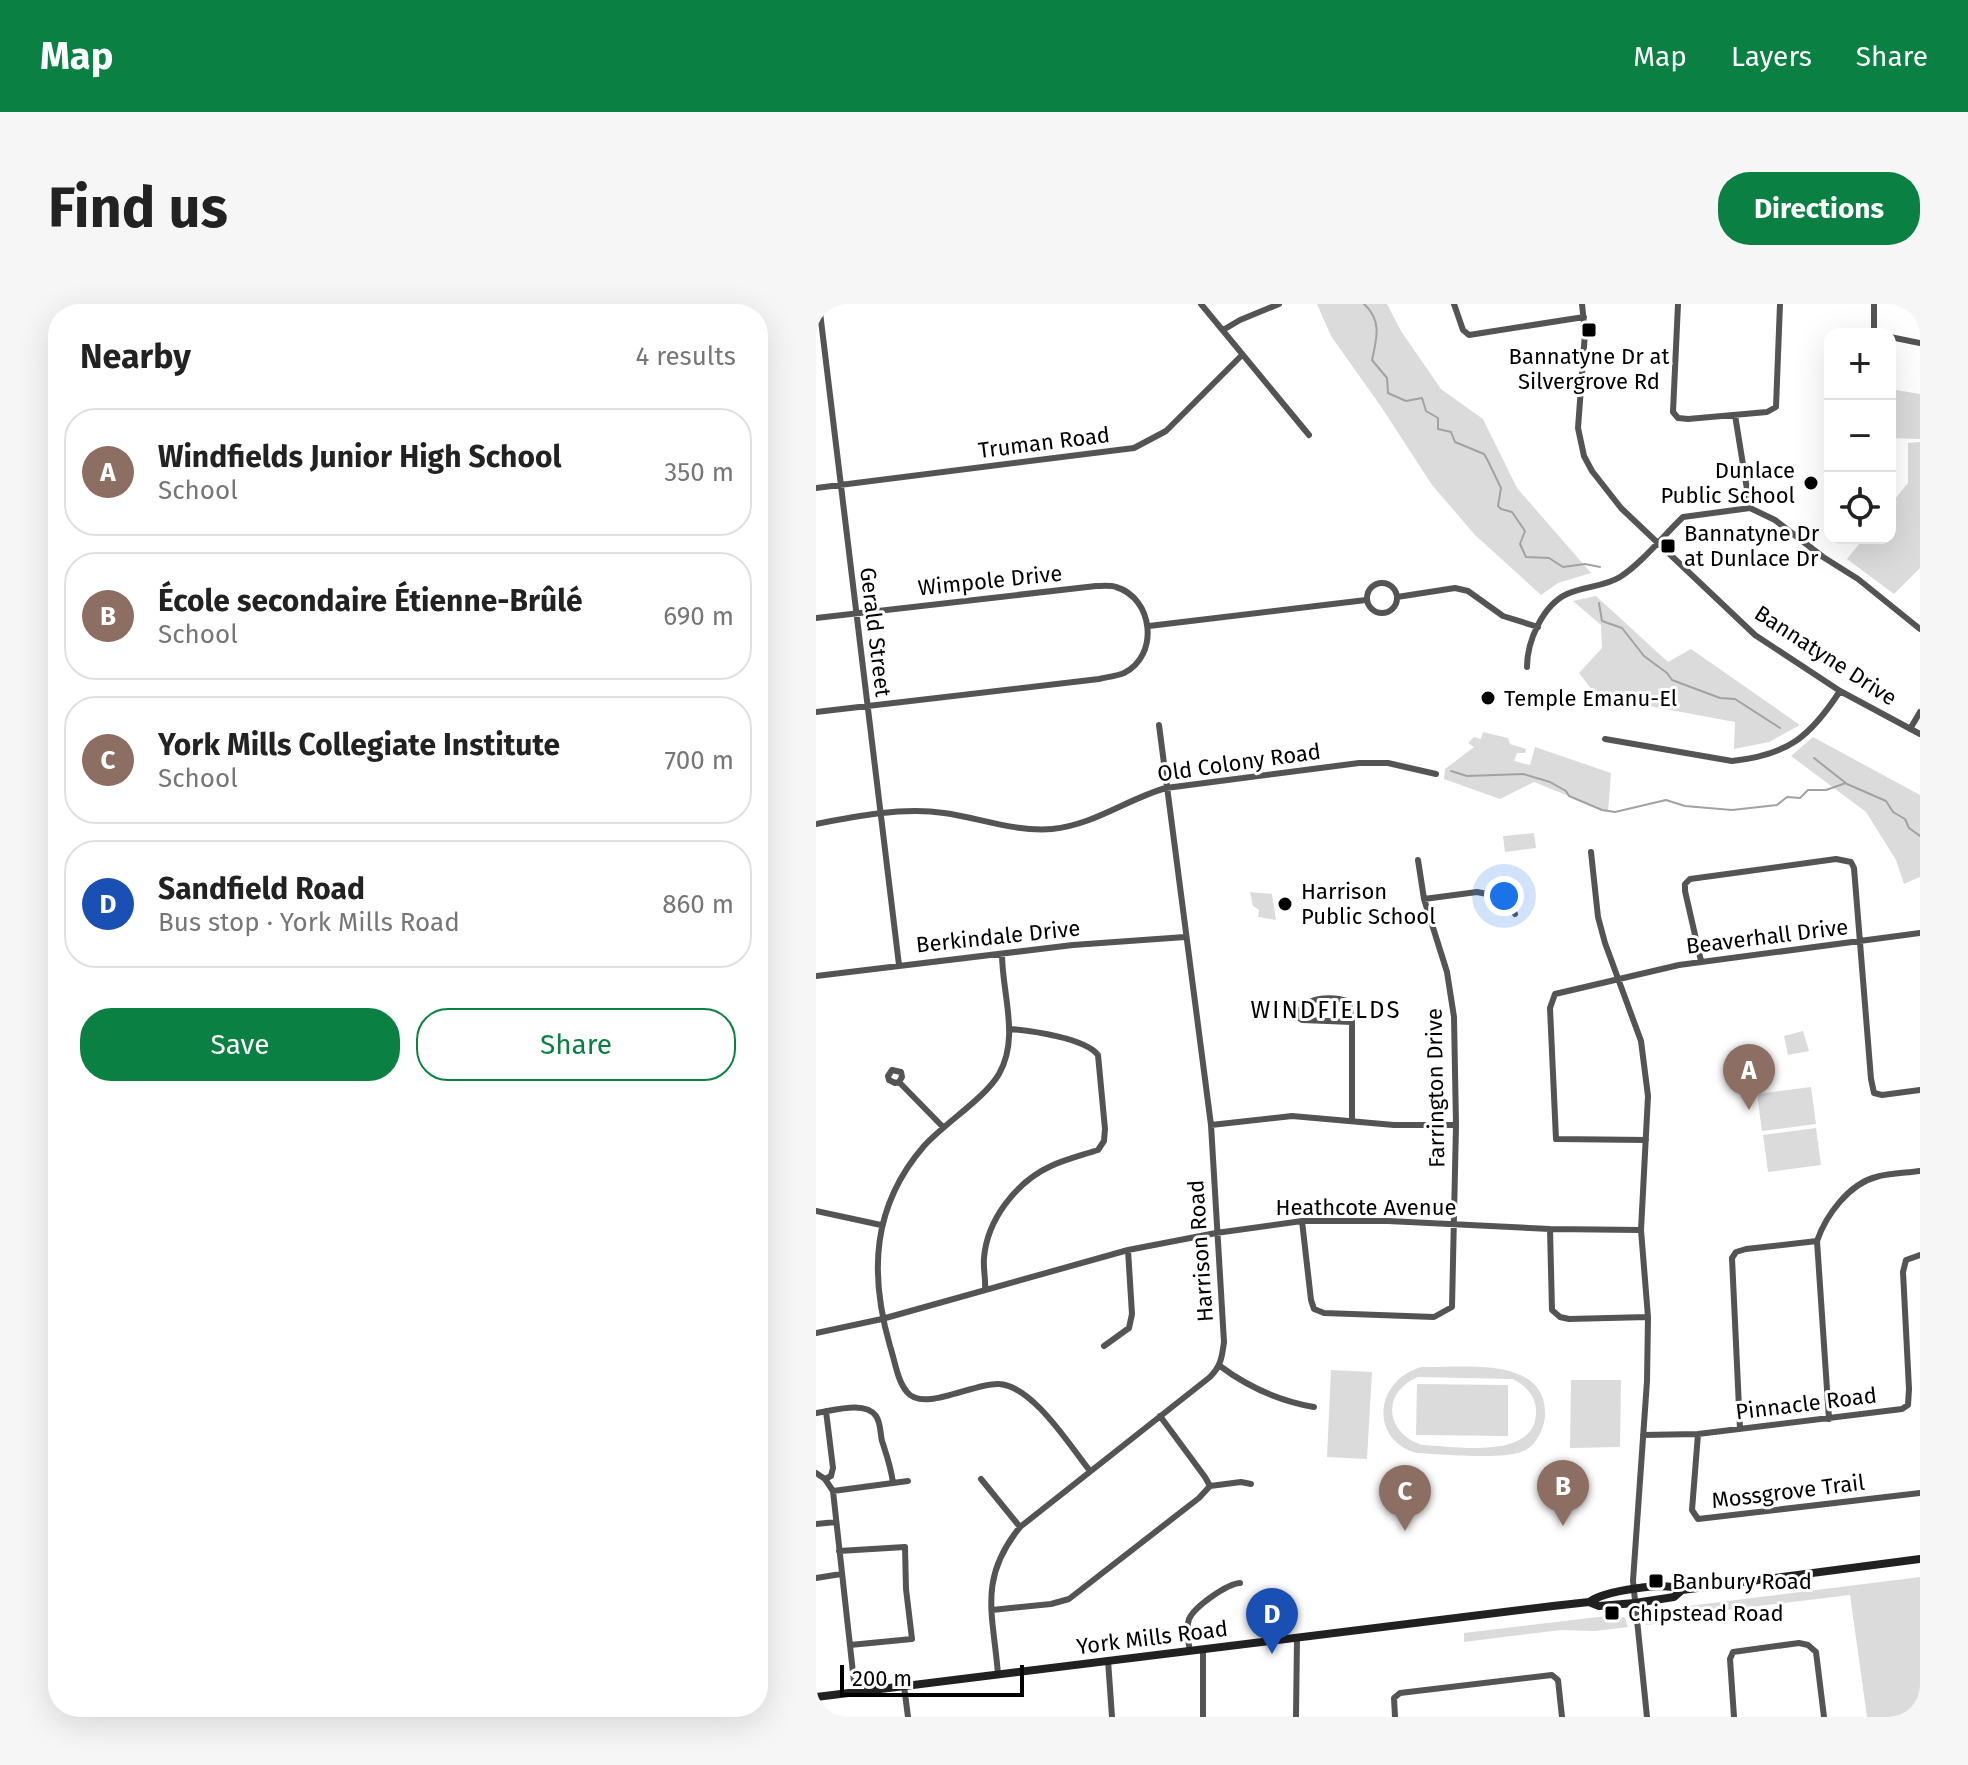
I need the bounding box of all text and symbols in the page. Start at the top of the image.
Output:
text: Map [40,33,113,79]
text: Map [1633,40,1687,73]
text: Layers [1731,40,1812,73]
text: Share [1856,40,1928,73]
button: Directions [1718,172,1920,245]
text: Find us [48,175,228,242]
marker: Bannatyne Dr at Silvergrove Rd [1580,321,1598,339]
map controls [1824,328,1896,544]
button: + [1824,328,1896,400]
text: Nearby [80,336,191,377]
text: 4 results [635,341,736,372]
place label: Bannatyne Dr at Silvergrove Rd [1509,343,1669,395]
button: − [1824,400,1896,472]
street label: Truman Road [977,421,1111,464]
text: Windfields Junior High School [158,439,561,475]
text: A [100,457,116,488]
text: 350 m [664,457,734,488]
place label: Dunlace Public School [1660,457,1795,509]
button: locate [1824,472,1896,544]
marker: Dunlace Public School [1802,474,1820,492]
text: School [158,475,238,506]
place label: Bannatyne Dr at Dunlace Dr [1684,520,1820,572]
marker: Bannatyne Dr at Dunlace Dr [1659,537,1677,555]
street label: Wimpole Drive [917,559,1064,601]
street label: Gerald Street [854,566,897,698]
text: École secondaire Étienne-Brûlé [158,583,583,619]
street label: Bannatyne Drive [1750,599,1902,711]
text: B [100,601,116,632]
text: 690 m [663,601,734,632]
text: School [158,619,238,650]
place label: Temple Emanu-El [1504,685,1677,712]
marker: Temple Emanu-El [1479,689,1497,707]
text: York Mills Collegiate Institute [158,727,560,763]
street label: Old Colony Road [1156,738,1322,787]
text: C [101,745,115,776]
text: 700 m [665,745,734,776]
text: School [158,763,238,794]
text: Sandfield Road [158,871,365,907]
your location [1484,876,1524,916]
place label: Harrison Public School [1301,878,1436,930]
text: D [100,889,116,920]
text: 860 m [662,889,734,920]
marker: Harrison Public School [1276,895,1294,913]
text: Bus stop · York Mills Road [158,907,460,938]
street label: Beaverhall Drive [1685,913,1850,960]
street label: Berkindale Drive [915,914,1081,959]
district label: WINDFIELDS [1251,996,1401,1024]
button: Save [80,1008,400,1081]
button: Share [416,1008,736,1081]
street label: Farrington Drive [1421,1008,1450,1168]
pin: A [1723,1044,1775,1110]
street label: Harrison Road [1182,1179,1219,1323]
street label: Heathcote Avenue [1276,1194,1456,1221]
street label: Pinnacle Road [1734,1381,1878,1426]
pin: B [1537,1460,1589,1526]
pin: C [1379,1465,1431,1531]
street label: Mossgrove Trail [1710,1469,1866,1514]
place label: Banbury Road [1672,1568,1812,1595]
marker: Banbury Road [1647,1572,1665,1590]
pin: D [1246,1588,1298,1654]
place label: Chipstead Road [1628,1600,1784,1627]
marker: Chipstead Road [1603,1604,1621,1622]
street label: York Mills Road [1075,1615,1229,1660]
scale bar [840,1661,1024,1697]
text: 200 m [852,1665,912,1692]

